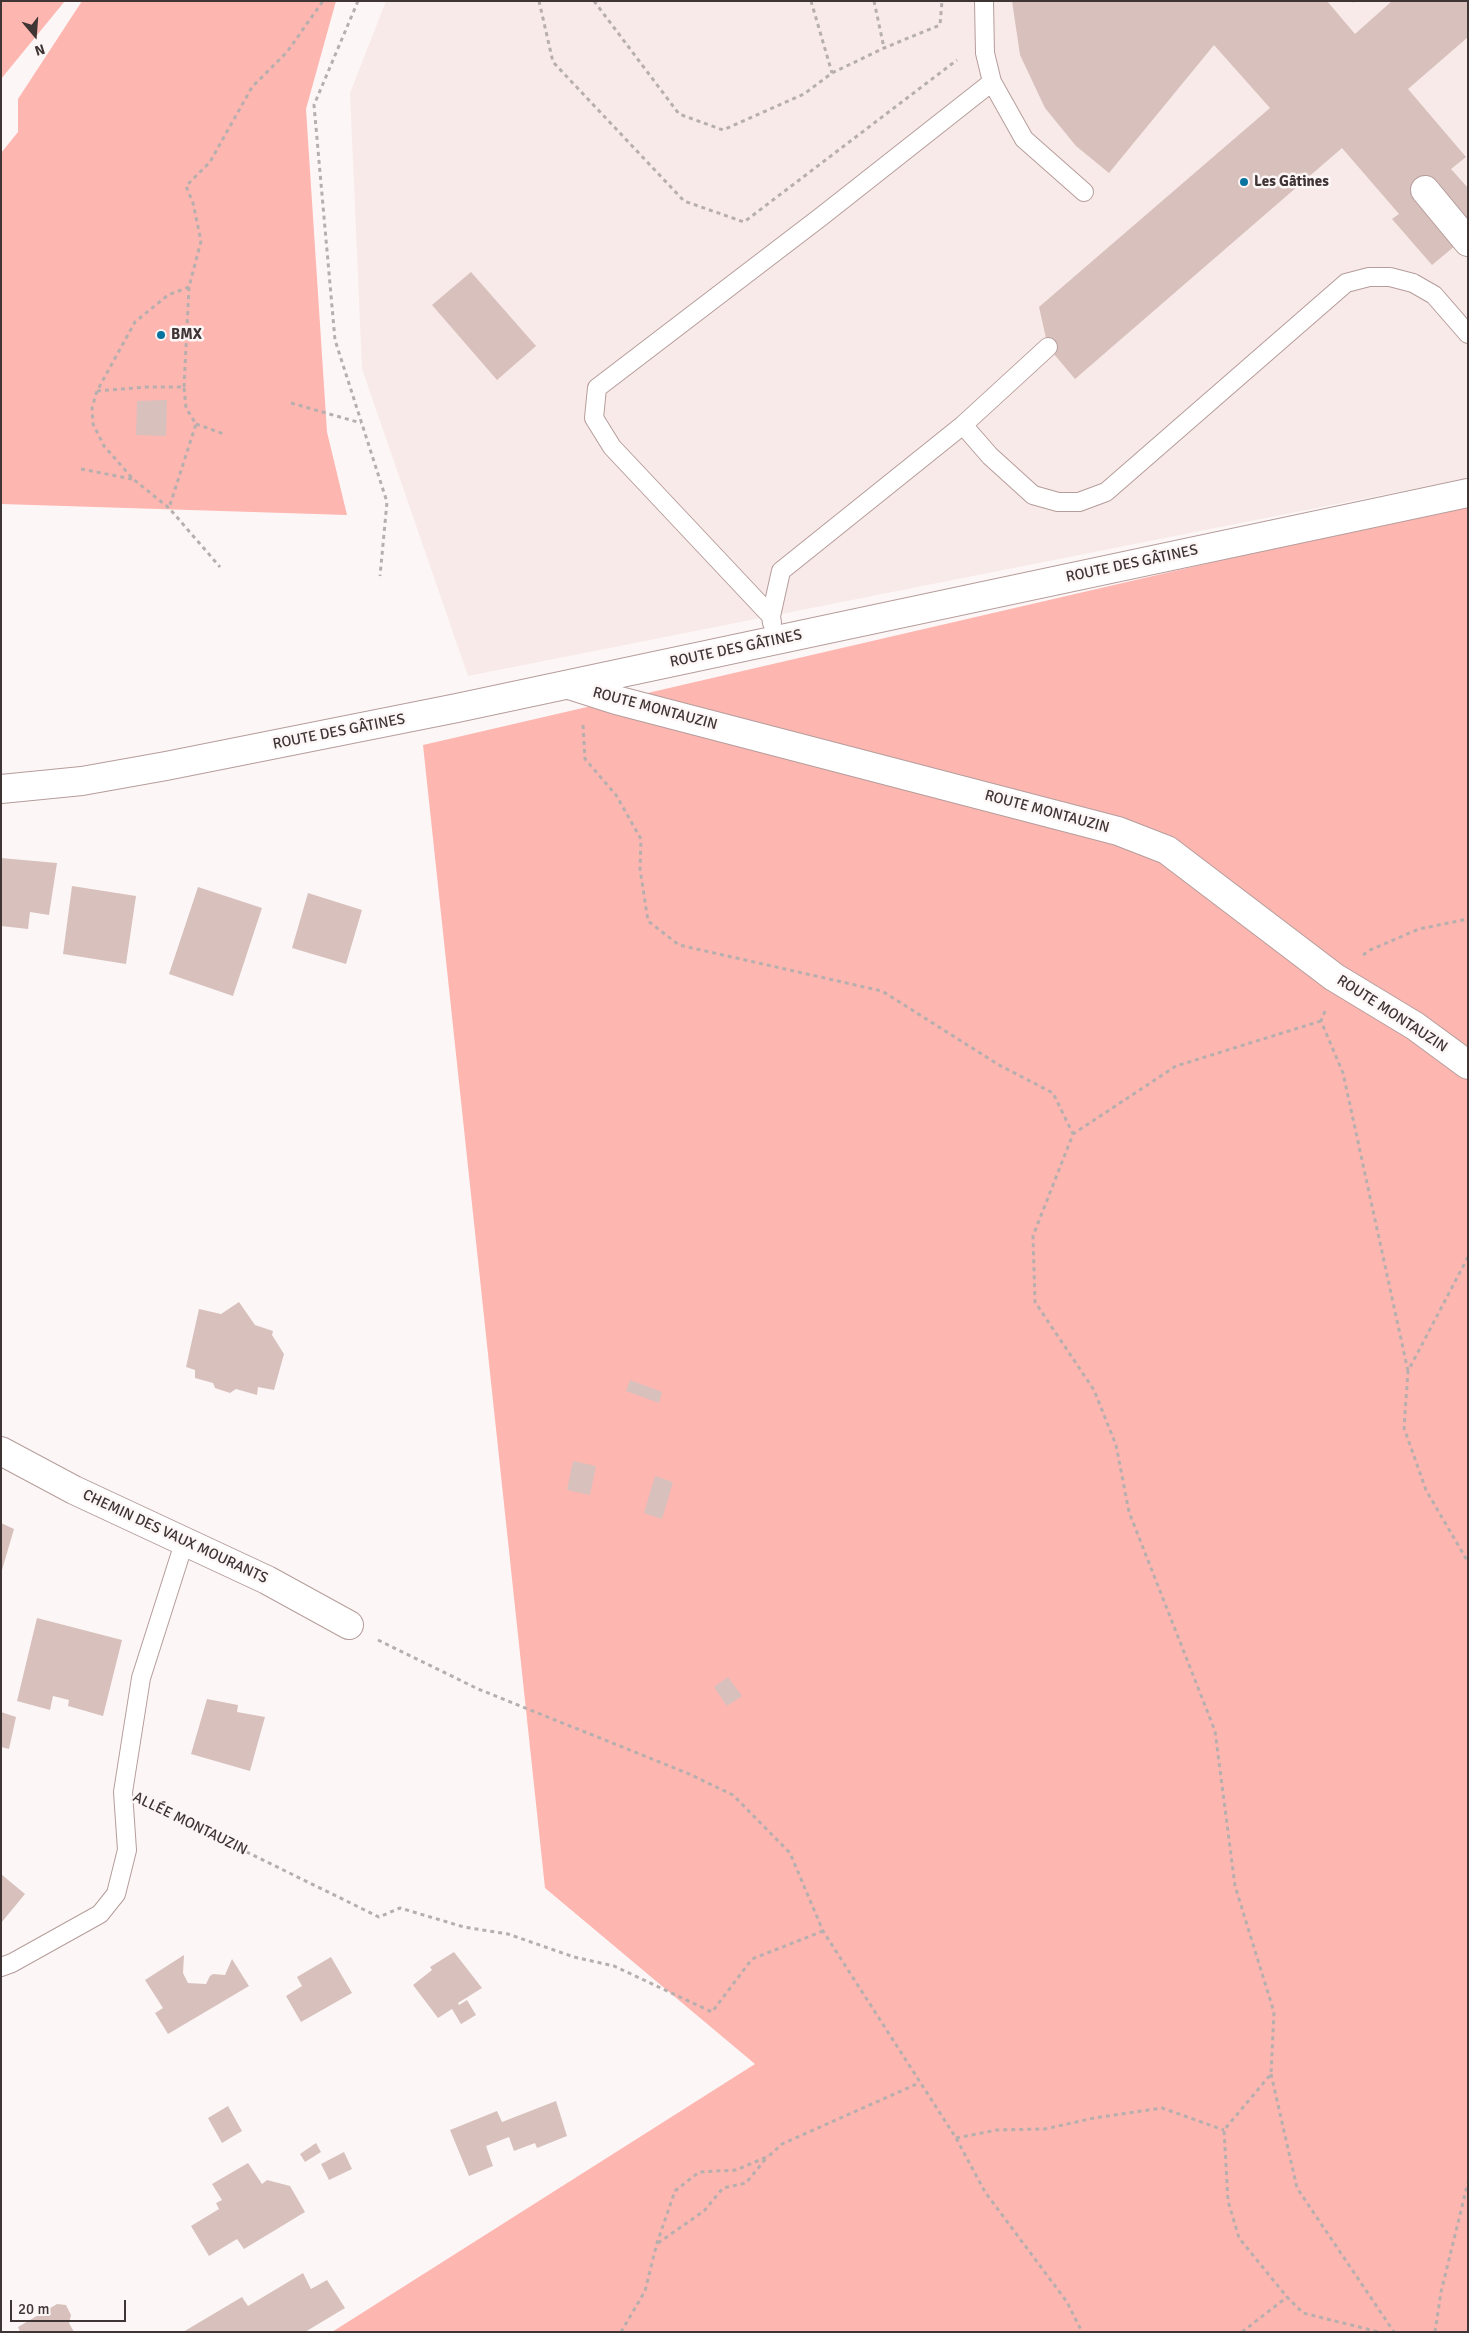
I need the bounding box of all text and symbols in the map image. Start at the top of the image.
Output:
north arrow [10,10,60,60]
text: N [33,40,47,59]
place label: Les Gâtines [1254,173,1329,191]
marker: Les Gâtines [1238,176,1250,188]
place label: BMX [171,326,202,344]
marker: BMX [155,329,167,341]
street label: ROUTE DES GÂTINES [1064,541,1200,587]
street label: ROUTE DES GÂTINES [668,626,804,672]
street label: ROUTE MONTAUZIN [591,684,719,734]
street label: ROUTE DES GÂTINES [271,710,407,754]
street label: ROUTE MONTAUZIN [983,787,1111,837]
street label: ROUTE MONTAUZIN [1333,972,1451,1056]
street label: CHEMIN DES VAUX MOURANTS [80,1486,270,1588]
street label: ALLÉE MONTAUZIN [130,1788,250,1860]
scale bar [12,2290,129,2322]
text: 20 m [18,2300,49,2318]

